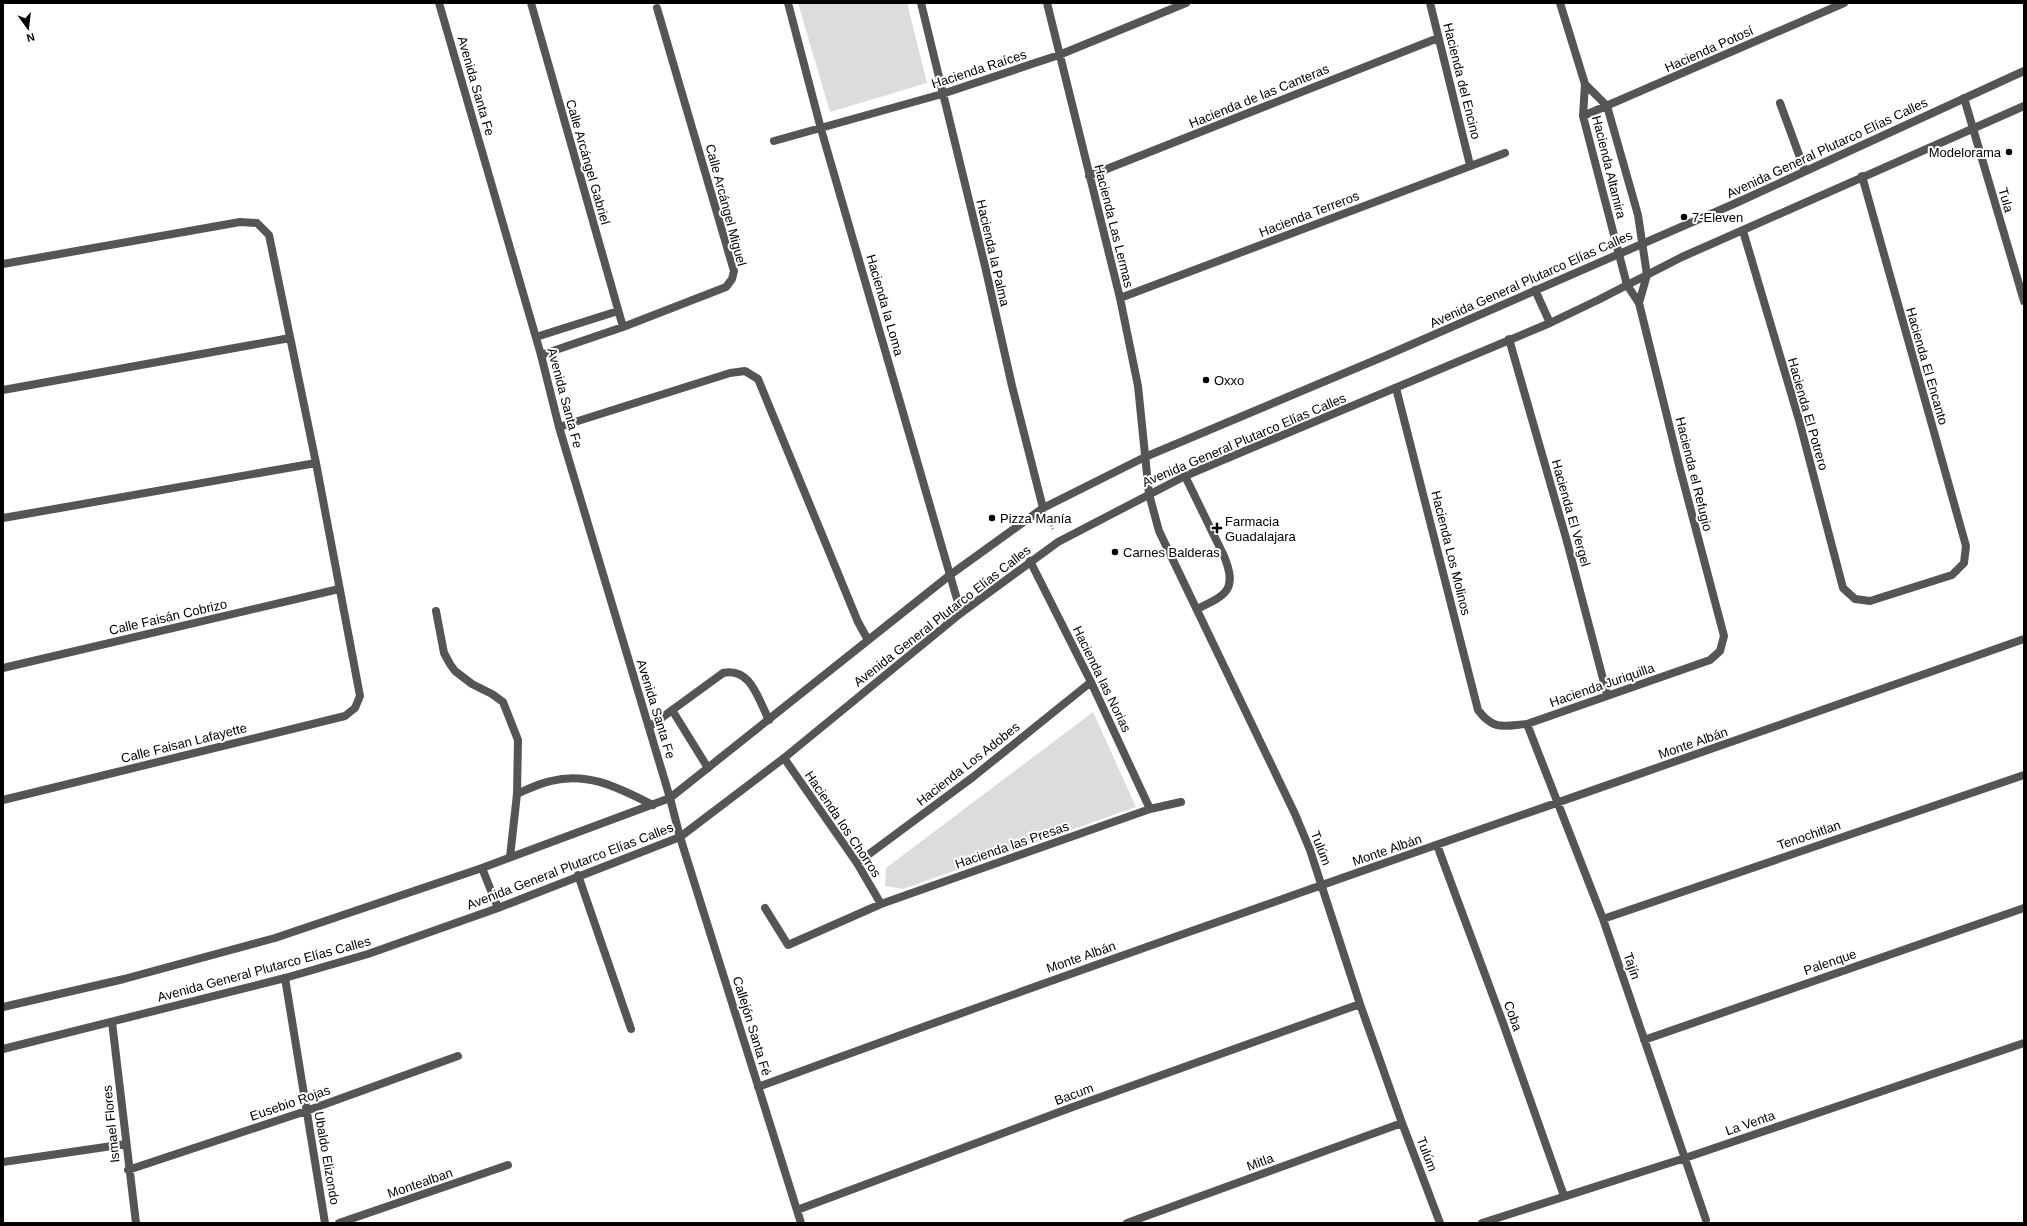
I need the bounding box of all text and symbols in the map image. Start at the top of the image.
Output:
north arrow [8,8,48,48]
street label: Hacienda del Encino [1440,21,1484,141]
street label: Hacienda Potosí [1662,23,1756,75]
text: N [25,31,36,44]
street label: Avenida Santa Fe [455,34,497,138]
street label: Hacienda Raíces [930,46,1029,91]
street label: Hacienda de las Canteras [1187,61,1332,131]
street label: Avenida General Plutarco Elías Calles [1724,94,1930,201]
street label: Calle Arcángel Gabriel [563,98,613,226]
street label: Hacienda Altamira [1589,114,1629,221]
street label: Calle Arcángel Miguel [702,142,750,268]
place label: Modelorama [1929,145,2002,160]
marker: Modelorama [2004,147,2014,157]
street label: Hacienda Las Lermas [1091,163,1137,290]
street label: Tula [1995,186,2017,215]
street label: Hacienda Terreros [1257,188,1362,240]
street label: Hacienda la Palma [973,198,1013,309]
place label: 7-Eleven [1692,210,1743,225]
marker: 7-Eleven [1679,212,1689,222]
street label: Avenida General Plutarco Elías Calles [1427,227,1635,331]
street label: Hacienda la Loma [863,253,907,358]
street label: Hacienda El Encanto [1903,306,1951,426]
street label: Avenida Santa Fe [544,346,586,450]
street label: Hacienda El Potrero [1785,356,1831,472]
place label: Oxxo [1214,373,1244,388]
marker: Oxxo [1201,375,1211,385]
street label: Avenida General Plutarco Elías Calles [1140,390,1349,490]
street label: Hacienda el Refugio [1673,415,1715,533]
street label: Hacienda El Vergel [1549,458,1593,568]
street label: Hacienda Los Molinos [1428,489,1474,617]
place label: Pizza Manía [1000,511,1072,526]
marker: Pizza Manía [987,513,997,523]
place label: Farmacia Guadalajara [1225,514,1297,544]
marker: Farmacia Guadalajara [1212,523,1222,533]
street label: Avenida General Plutarco Elías Calles [851,542,1034,690]
place label: Carnes Balderas [1123,545,1220,560]
marker: Carnes Balderas [1110,547,1120,557]
street label: Calle Faisán Cobrizo [108,596,228,638]
street label: Hacienda las Norias [1070,623,1134,735]
street label: Avenida Santa Fe [634,657,678,761]
street label: Hacienda Juriquilla [1548,660,1657,710]
street label: Hacienda Los Adobes [914,719,1023,809]
street label: Calle Faisan Lafayette [119,720,249,766]
street label: Monte Albán [1656,724,1730,762]
street label: Hacienda los Chorros [802,768,884,880]
street label: Tenochitlan [1775,817,1843,853]
street label: Hacienda las Presas [953,818,1071,872]
street label: Avenida General Plutarco Elías Calles [465,819,676,912]
street label: Tulúm [1308,829,1334,867]
street label: Monte Albán [1350,831,1424,869]
street label: Avenida General Plutarco Elías Calles [156,933,373,1005]
street label: Monte Albán [1044,938,1118,976]
street label: Palenque [1802,946,1858,978]
street label: Tajín [1620,951,1644,981]
street label: Callejón Santa Fé [730,974,774,1078]
street label: Coba [1501,999,1526,1034]
street label: Bacum [1052,1080,1096,1108]
street label: Eusebio Rojas [248,1082,333,1124]
street label: Ismael Flores [99,1084,123,1164]
street label: La Venta [1723,1107,1777,1138]
street label: Ubaldo Elizondo [311,1110,343,1206]
street label: Tulúm [1414,1135,1440,1173]
street label: Mitla [1245,1150,1276,1174]
street label: Montealban [385,1165,455,1201]

